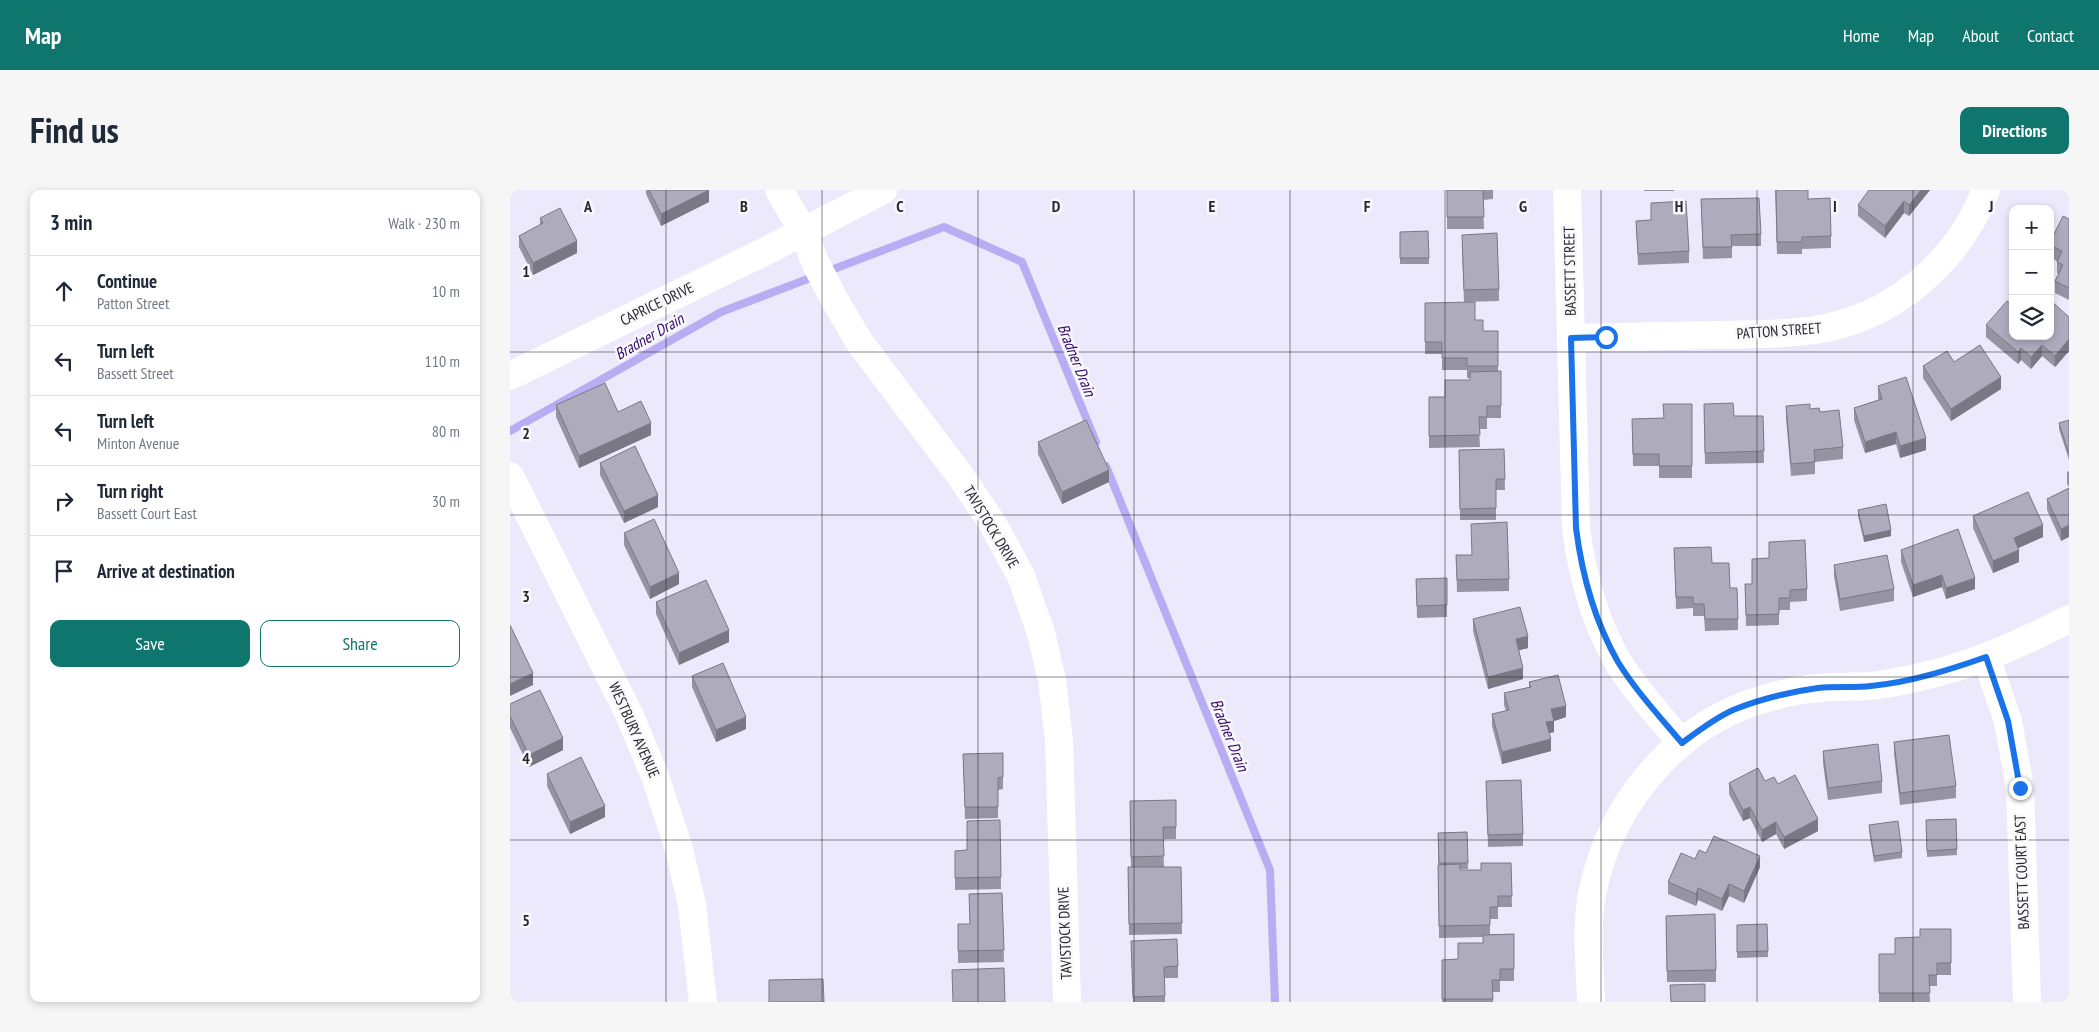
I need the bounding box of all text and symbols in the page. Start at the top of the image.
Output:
text: Map [25,20,62,51]
text: Home [1843,24,1880,47]
text: Map [1908,24,1934,47]
text: About [1962,24,1999,47]
text: Contact [2027,24,2074,47]
text: Find us [30,107,119,153]
button: Directions [1960,107,2069,154]
text: A [583,196,593,216]
text: B [740,196,748,216]
text: C [896,196,904,216]
text: D [1052,196,1061,216]
text: E [1209,196,1216,216]
text: F [1364,196,1371,216]
text: G [1519,196,1527,216]
text: H [1675,196,1683,216]
text: I [1833,196,1837,216]
text: J [1988,196,1993,216]
map controls [2009,205,2054,340]
button: + [2009,205,2054,250]
text: 3 min [50,209,92,236]
text: Walk · 230 m [388,213,460,233]
street label: BASSETT STREET [1559,226,1580,316]
button: − [2009,250,2054,295]
text: 1 [522,261,530,281]
text: Continue [97,269,157,293]
icon: ahead [50,277,78,305]
street label: CAPRICE DRIVE [617,278,697,330]
text: 10 m [432,281,460,301]
text: Patton Street [97,293,169,313]
button: layers [2009,295,2054,340]
water label: Bradner Drain [611,308,688,364]
street label: PATTON STREET [1736,318,1822,343]
water label: Bradner Drain [1053,321,1101,400]
route start [1595,326,1618,349]
text: Turn left [97,339,154,363]
icon: left [50,347,78,375]
text: 110 m [425,351,460,371]
text: Bassett Street [97,363,174,383]
text: Turn left [97,409,154,433]
icon: left [50,417,78,445]
text: 80 m [432,421,460,441]
text: 2 [522,423,530,443]
text: Minton Avenue [97,433,179,453]
text: Turn right [97,479,163,503]
street label: TAVISTOCK DRIVE [959,482,1023,571]
icon: right [50,487,78,515]
text: 30 m [432,491,460,511]
text: Bassett Court East [97,503,197,523]
icon: arrive [50,557,78,585]
text: Arrive at destination [97,559,235,583]
text: 3 [522,586,530,606]
button: Save [50,620,250,667]
button: Share [260,620,460,667]
street label: WESTBURY AVENUE [605,679,664,781]
water label: Bradner Drain [1206,696,1254,775]
text: 4 [522,748,530,768]
route end [2009,777,2032,800]
street label: BASSETT COURT EAST [2010,814,2033,930]
street label: TAVISTOCK DRIVE [1053,886,1076,980]
text: 5 [522,910,530,930]

